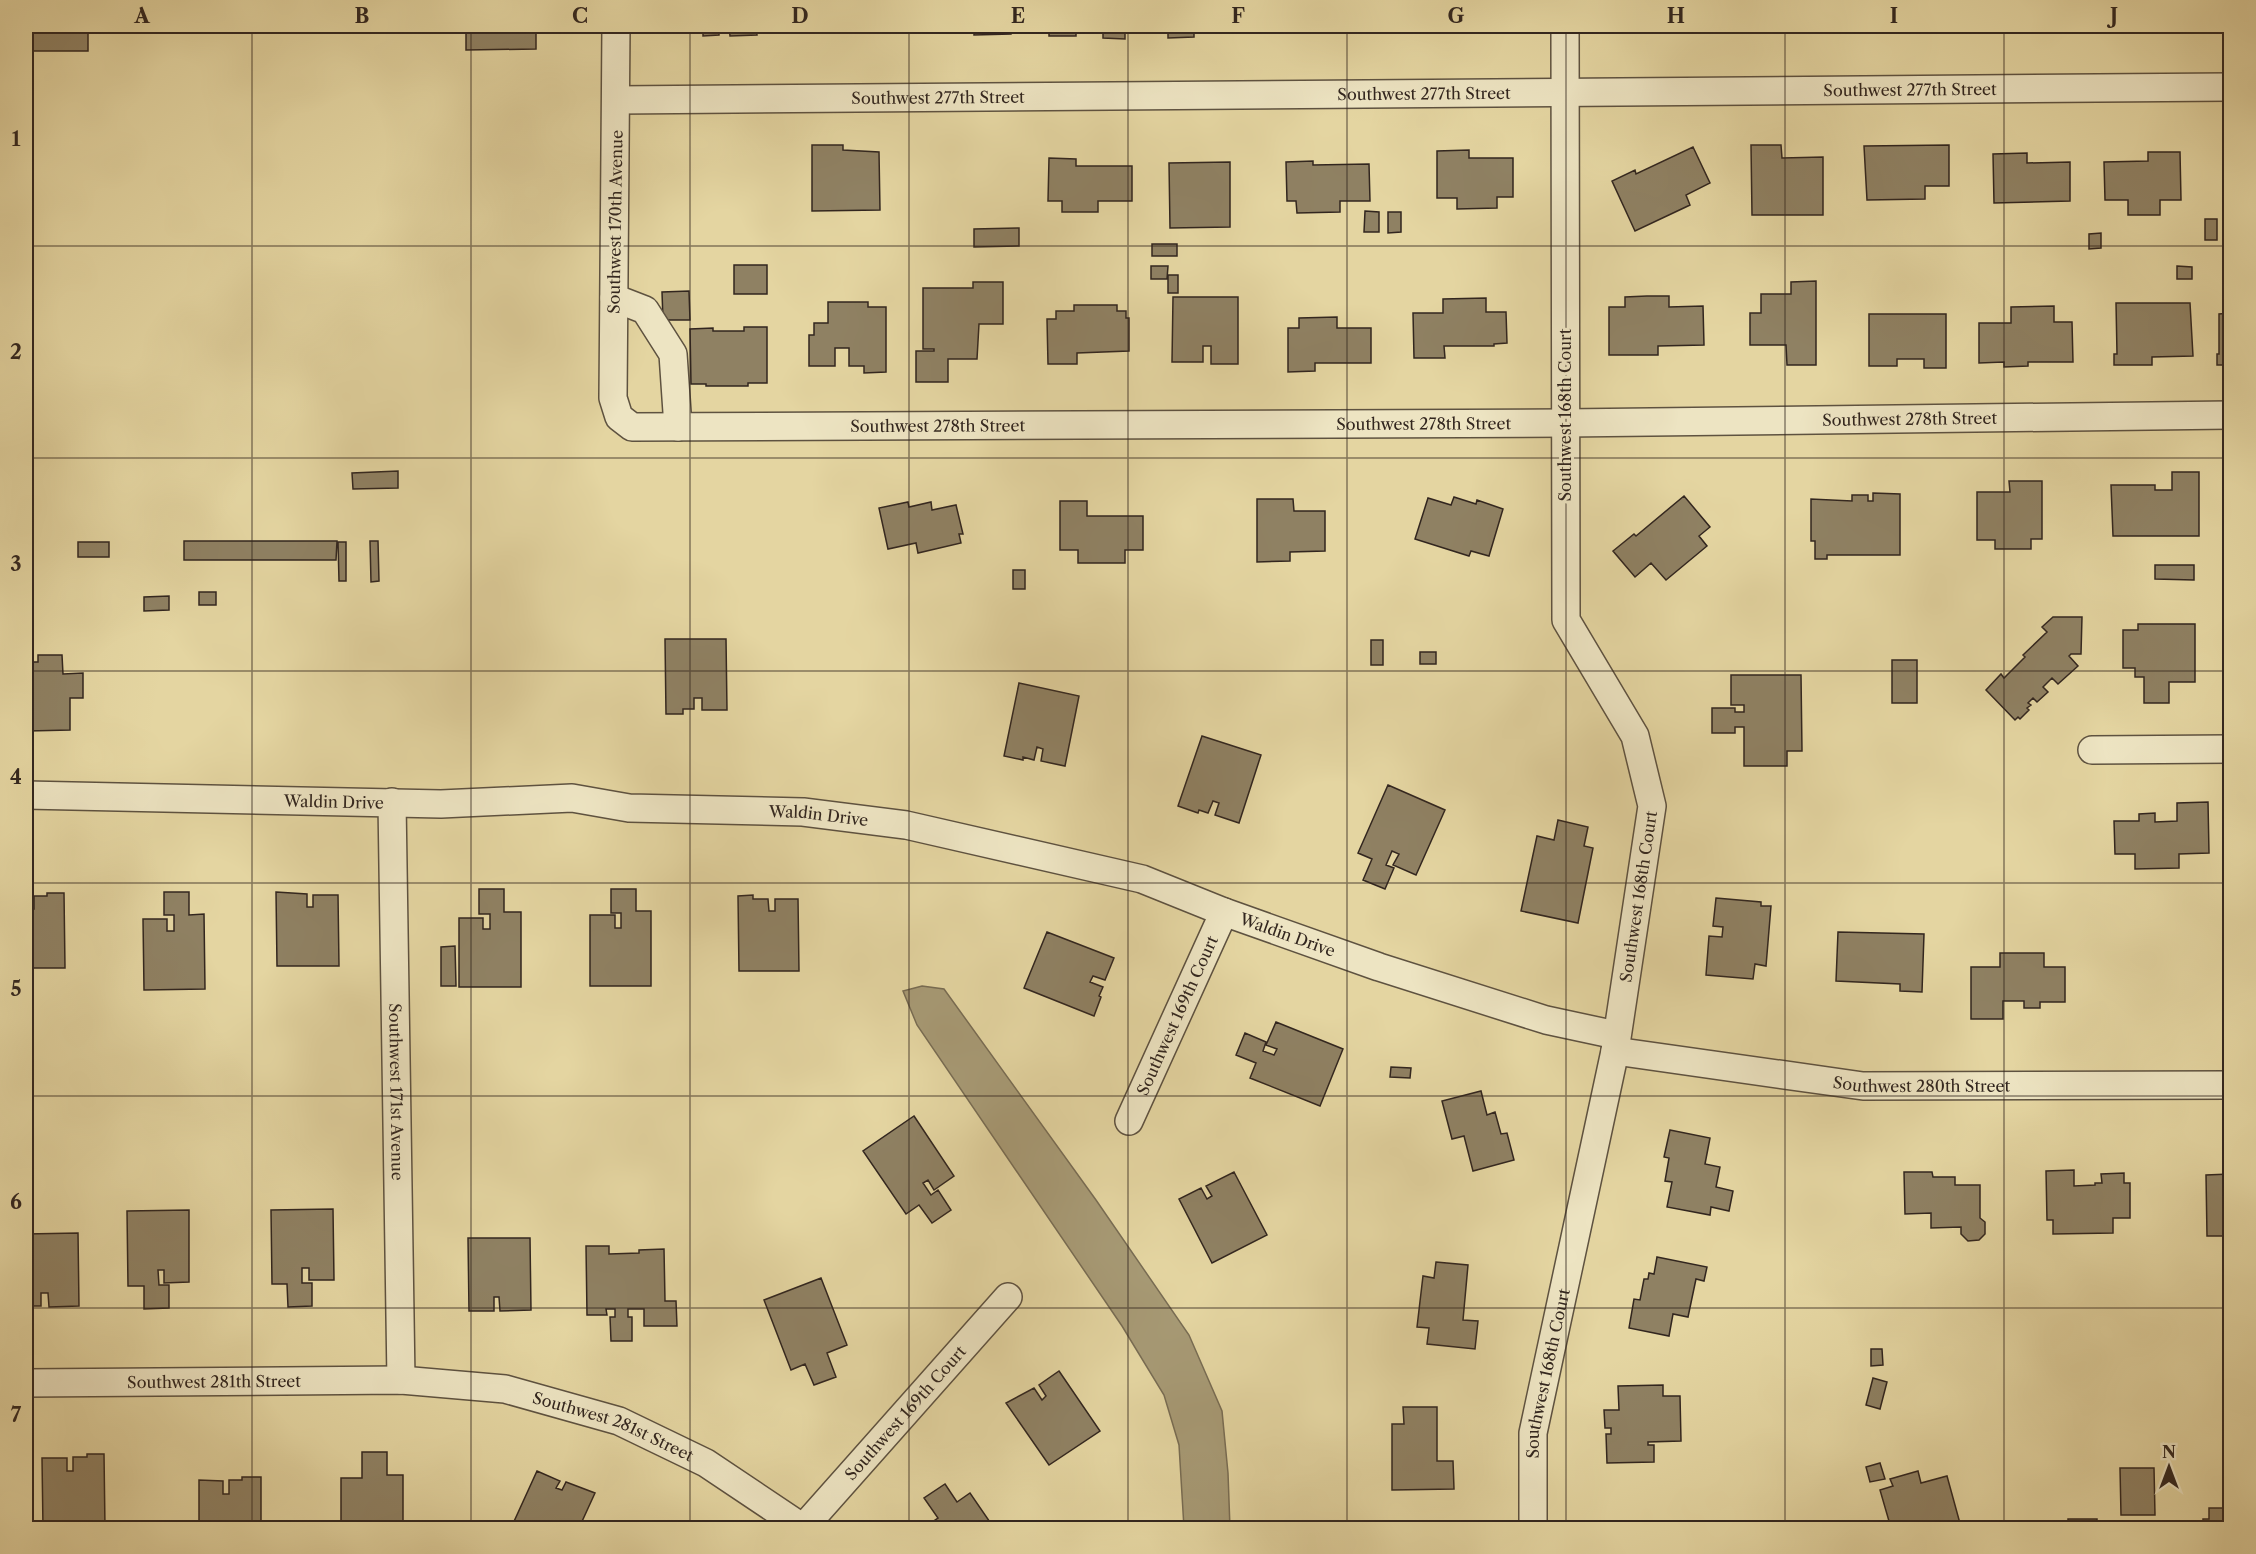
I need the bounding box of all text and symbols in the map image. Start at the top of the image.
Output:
text: A [133,4,150,28]
text: B [355,4,370,28]
text: C [572,4,588,28]
text: D [791,4,809,28]
text: E [1011,4,1025,28]
text: F [1231,4,1245,28]
text: G [1448,4,1465,28]
text: H [1667,4,1685,28]
text: I [1890,4,1898,28]
text: J [2106,4,2118,28]
street label: Southwest 277th Street [1823,79,1997,100]
street label: Southwest 277th Street [1337,83,1511,104]
street label: Southwest 277th Street [851,87,1025,108]
text: 1 [12,127,21,151]
street label: Southwest 170th Avenue [603,130,627,314]
street label: Southwest 168th Court [1555,328,1575,501]
text: 2 [10,340,22,364]
street label: Southwest 278th Street [1822,408,1998,430]
street label: Southwest 278th Street [1336,413,1512,434]
street label: Southwest 278th Street [850,415,1026,436]
text: 3 [10,552,22,576]
text: 4 [10,765,22,789]
street label: Waldin Drive [283,791,384,813]
street label: Waldin Drive [768,801,870,830]
street label: Southwest 168th Court [1616,809,1661,984]
street label: Waldin Drive [1236,908,1338,961]
street label: Southwest 169th Court [1132,932,1222,1098]
text: 5 [10,977,22,1001]
street label: Southwest 171st Avenue [385,1003,408,1181]
street label: Southwest 280th Street [1832,1072,2011,1096]
text: 6 [10,1190,22,1214]
street label: Southwest 168th Court [1523,1286,1574,1459]
street label: Southwest 169th Court [840,1341,970,1484]
street label: Southwest 281th Street [127,1371,301,1392]
street label: Southwest 281st Street [530,1387,697,1466]
text: 7 [11,1403,22,1427]
north arrow [2139,1437,2199,1497]
text: N [2162,1442,2176,1462]

